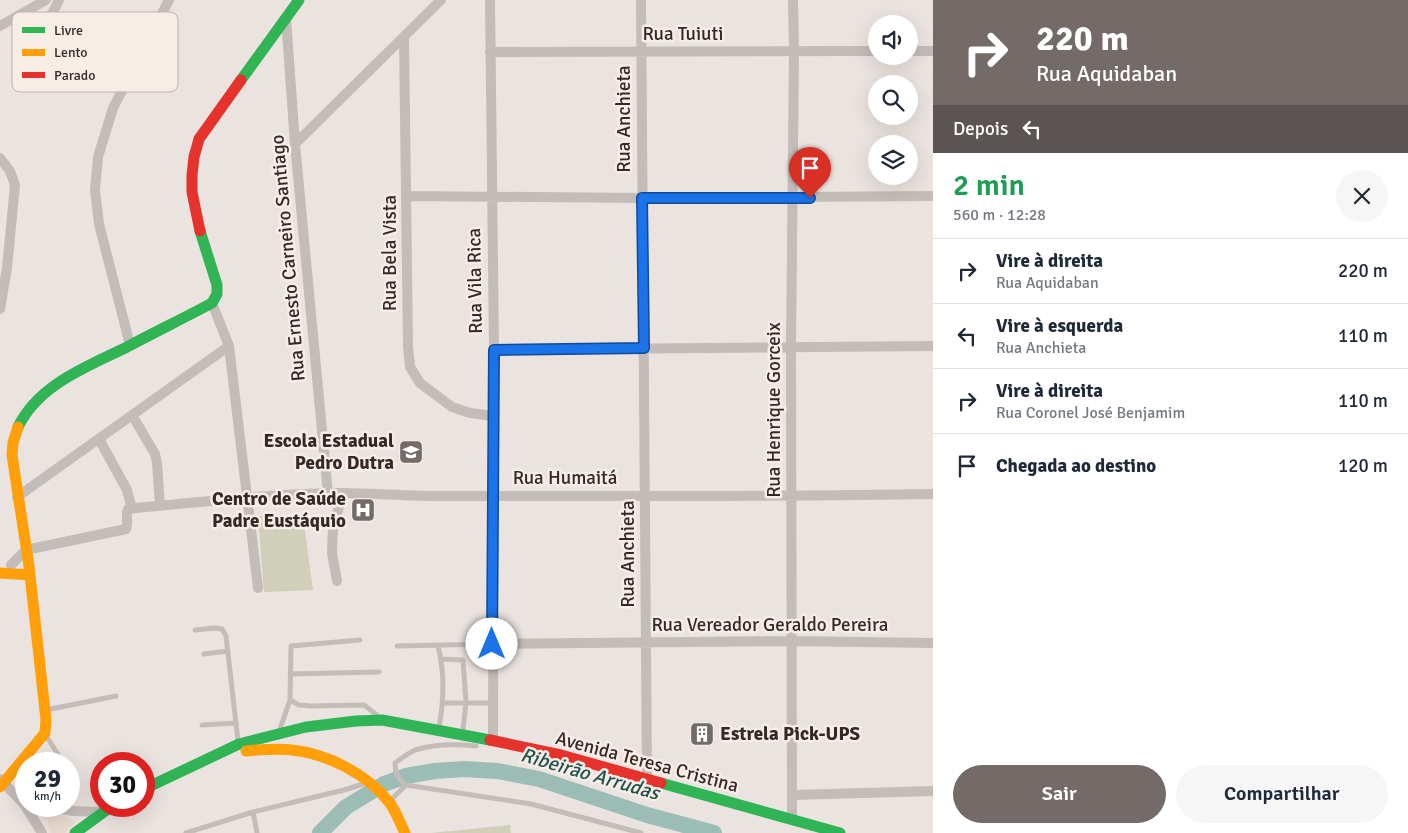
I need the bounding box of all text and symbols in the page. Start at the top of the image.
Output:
legend [12,12,178,92]
map controls [868,15,918,185]
button: sound [868,15,918,65]
text: 220 m [1036,17,1129,60]
icon: right [953,20,1018,85]
text: Livre [54,22,83,39]
street label: Rua Tuiuti [643,22,723,46]
text: Lento [54,44,88,61]
text: Rua Aquidaban [1036,60,1177,87]
street label: Rua Anchieta [612,65,636,173]
text: Parado [54,67,96,84]
button: search [868,75,918,125]
icon: left [1018,115,1046,143]
text: Depois [953,117,1008,141]
street label: Rua Ernesto Carneiro Santiago [265,134,311,382]
button: layers [868,135,918,185]
pin [789,147,831,198]
icon: arrive [796,154,824,182]
text: 2 min [953,167,1025,204]
button: close [1336,170,1388,222]
street label: Rua Bela Vista [378,195,402,311]
text: 560 m · 12:28 [953,205,1046,225]
street label: Rua Vila Rica [462,228,488,334]
text: Vire à direita [996,249,1103,273]
icon: right [953,257,981,285]
text: 220 m [1338,259,1388,283]
text: Rua Aquidaban [996,273,1099,293]
text: Vire à esquerda [996,314,1123,338]
street label: Rua Henrique Gorceix [762,322,786,498]
icon: left [953,322,981,350]
text: 110 m [1338,324,1388,348]
text: Rua Anchieta [996,338,1086,358]
text: Vire à direita [996,379,1103,403]
icon: right [953,387,981,415]
text: 110 m [1338,389,1388,413]
text: Rua Coronel José Benjamim [996,403,1185,423]
place label: Escola Estadual Pedro Dutra [264,429,394,475]
school or university icon: Escola Estadual Pedro Dutra [398,439,424,465]
icon: arrive [953,452,981,480]
text: Chegada ao destino [996,454,1156,478]
text: 120 m [1338,454,1388,478]
street label: Rua Humaitá [513,466,617,490]
place label: Centro de Saúde Padre Eustáquio [212,487,346,533]
hospital icon: Centro de Saúde Padre Eustáquio [350,497,376,523]
street label: Rua Anchieta [616,500,640,608]
street label: Rua Vereador Geraldo Pereira [652,613,888,637]
position arrow [465,617,517,669]
building icon: Estrela Pick-UPS [689,721,715,747]
place label: Estrela Pick-UPS [720,722,861,746]
street label: Avenida Teresa Cristina [553,726,741,798]
water label: Ribeirão Arrudas [518,742,664,806]
speed limit sign: 30 [90,752,155,817]
text: 29 [34,763,61,794]
button: Sair [953,765,1166,823]
button: Compartilhar [1176,765,1388,823]
text: km/h [34,789,61,804]

